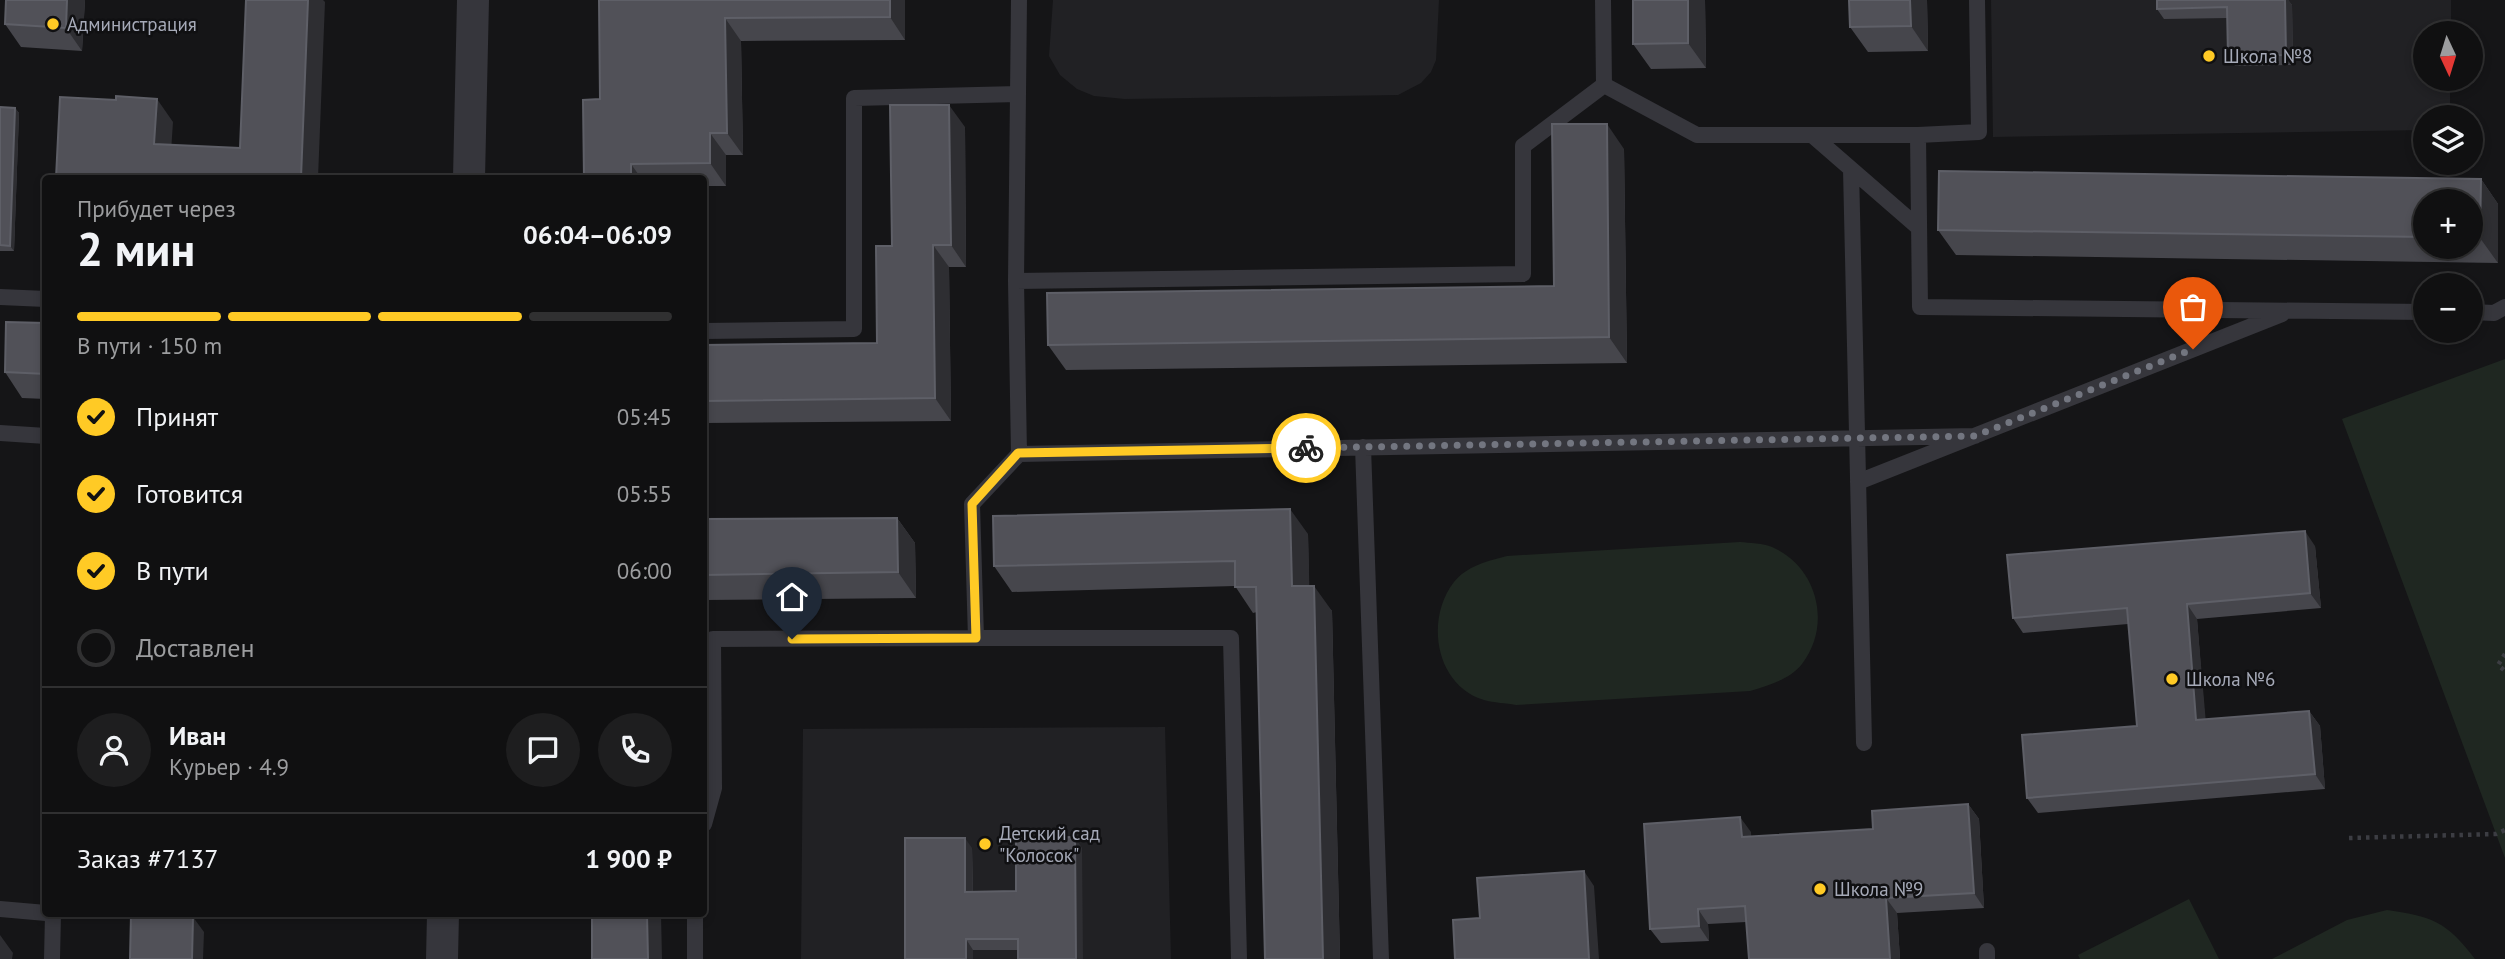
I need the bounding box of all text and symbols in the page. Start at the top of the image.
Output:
place label: Администрация [67,12,197,36]
marker: Администрация [45,16,61,32]
north arrow [2413,21,2483,91]
map controls [2413,21,2483,343]
place label: Школа №8 [2223,44,2312,68]
marker: Школа №8 [2201,48,2217,64]
button: layers [2413,105,2483,175]
button: + [2413,189,2483,259]
text: Прибудет через [77,194,236,223]
text: 06:04–06:09 [523,218,672,251]
text: 2 мин [77,219,195,279]
button: − [2413,273,2483,343]
pin [2163,277,2223,349]
icon: bag [2174,288,2212,326]
text: В пути · 150 m [77,331,222,360]
icon: check [77,398,115,436]
text: Принят [136,400,218,433]
text: 05:45 [617,402,672,431]
courier [1271,413,1341,483]
icon: bike [1287,429,1325,467]
icon: check [77,475,115,513]
text: Готовится [136,477,243,510]
text: 05:55 [617,479,672,508]
icon: check [77,552,115,590]
text: В пути [136,554,209,587]
text: 06:00 [617,556,672,585]
pin [762,567,822,639]
icon: home [773,578,811,616]
text: Доставлен [136,631,255,664]
place label: Школа №6 [2186,667,2275,691]
marker: Школа №6 [2164,671,2180,687]
button: person [77,713,151,787]
button: chat [506,713,580,787]
button: phone [598,713,672,787]
text: Иван [169,719,226,752]
text: Курьер · 4.9 [169,752,289,781]
place label: Детский сад "Колосок" [999,821,1100,867]
marker: Детский сад "Колосок" [977,836,993,852]
text: Заказ #7137 [77,842,219,875]
text: 1 900 ₽ [585,842,672,875]
place label: Школа №9 [1834,877,1923,901]
marker: Школа №9 [1812,881,1828,897]

